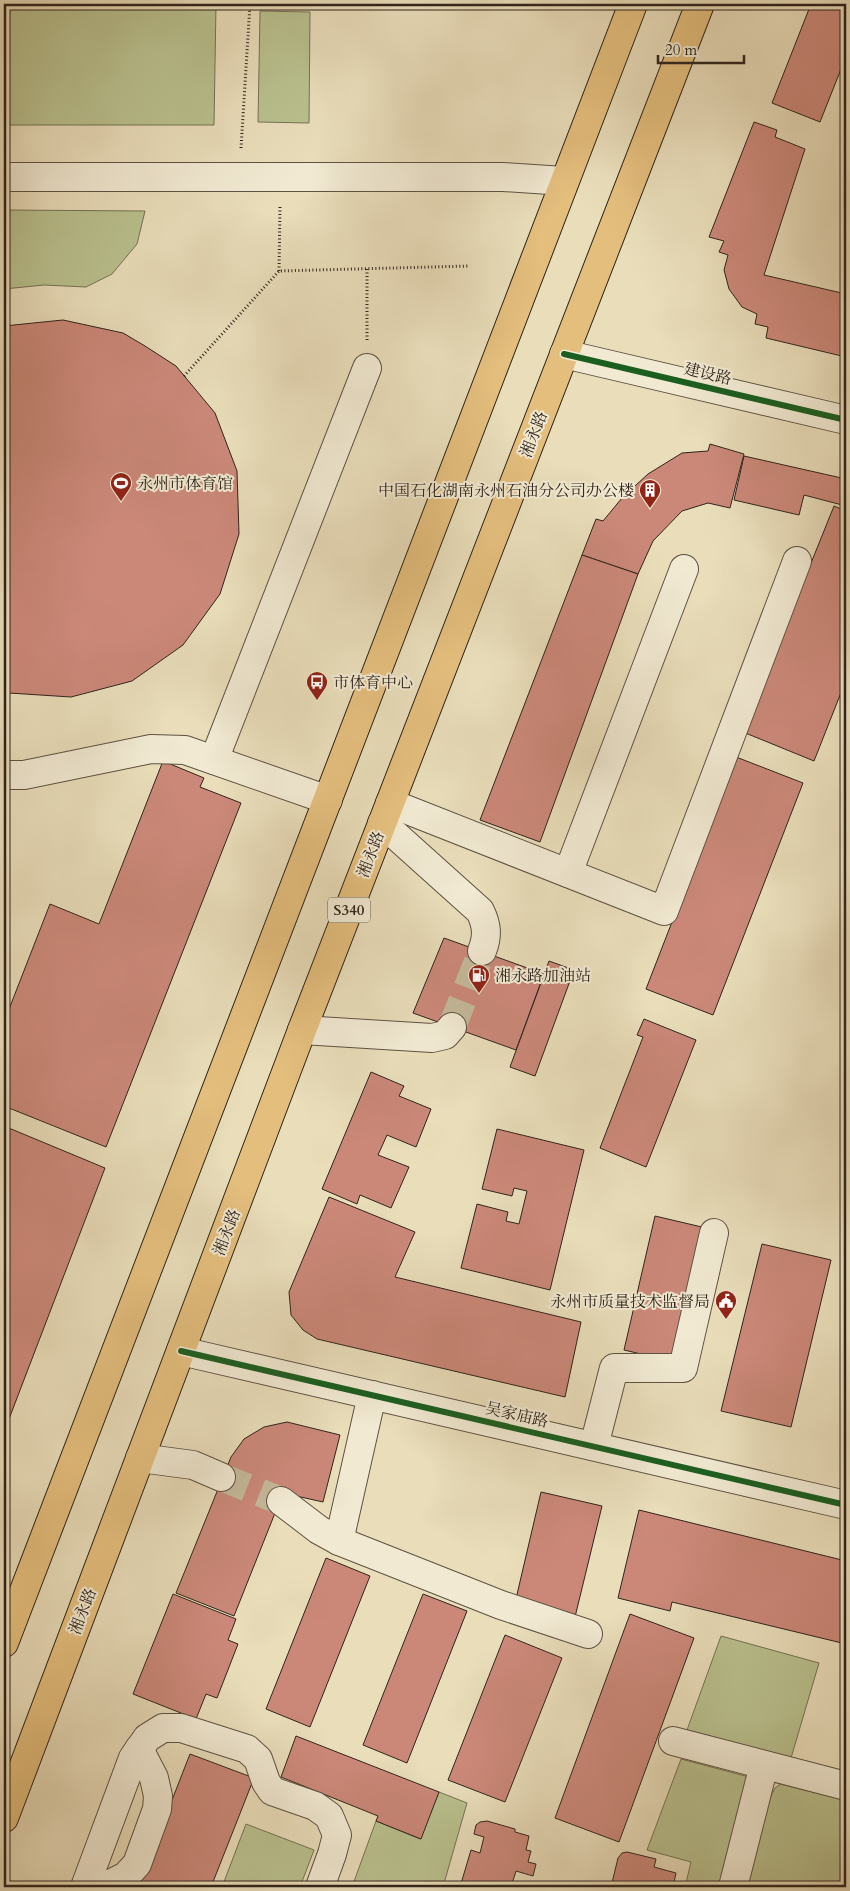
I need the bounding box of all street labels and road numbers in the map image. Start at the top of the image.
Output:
street label: 建设路 [682,358,734,390]
street label: 湘永路 [515,408,553,461]
street label: 湘永路 [352,828,390,881]
road number: S340 [328,898,370,922]
street label: 湘永路 [208,1206,246,1259]
street label: 吴家庙路 [483,1397,550,1433]
street label: 湘永路 [64,1585,102,1638]

